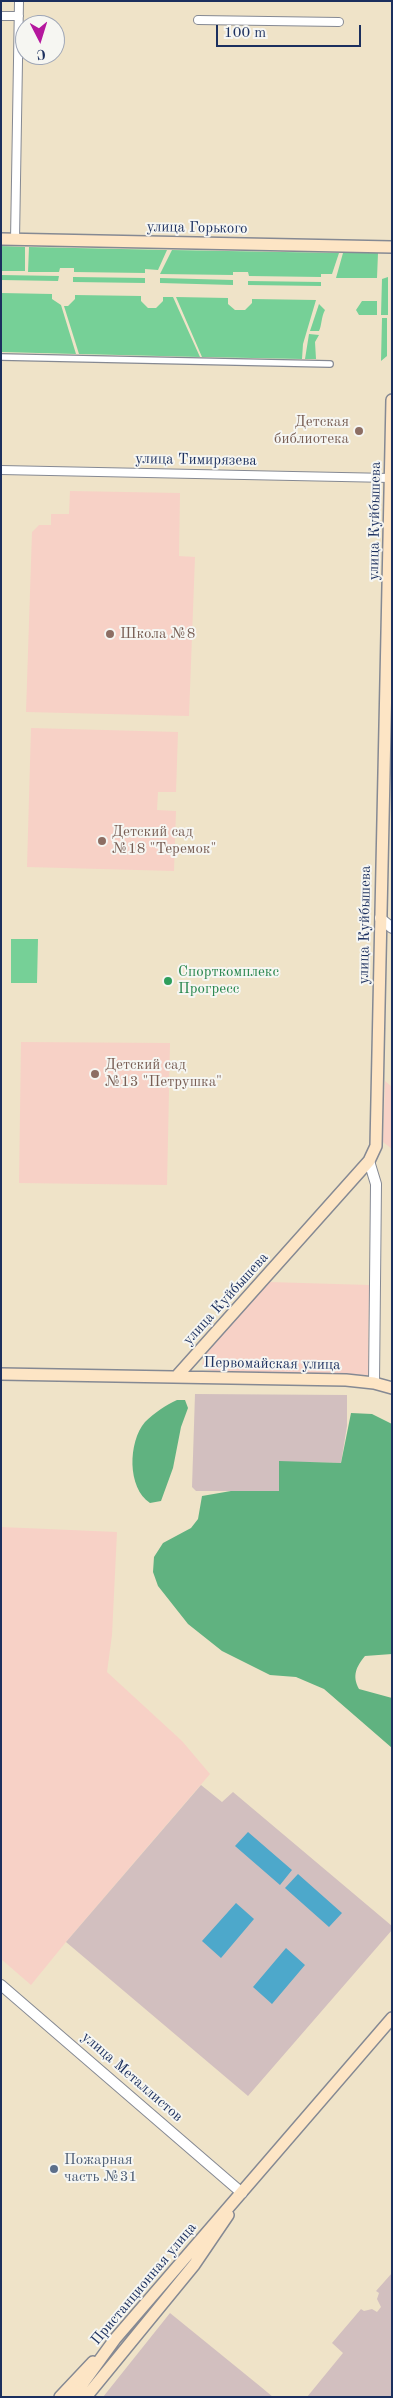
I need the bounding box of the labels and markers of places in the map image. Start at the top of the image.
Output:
place label: Детская библиотека [274,413,349,448]
marker: Детская библиотека [353,425,365,437]
place label: Школа №8 [120,625,195,643]
marker: Школа №8 [104,628,116,640]
place label: Детский сад №18 "Теремок" [112,823,216,858]
marker: Детский сад №18 "Теремок" [96,835,108,847]
place label: Спорткомплекс Прогресс [178,963,279,998]
marker: Спорткомплекс Прогресс [162,975,174,987]
place label: Детский сад №13 "Петрушка" [105,1056,222,1091]
marker: Детский сад №13 "Петрушка" [89,1068,101,1080]
place label: Пожарная часть №31 [64,2151,137,2186]
marker: Пожарная часть №31 [48,2163,60,2175]

